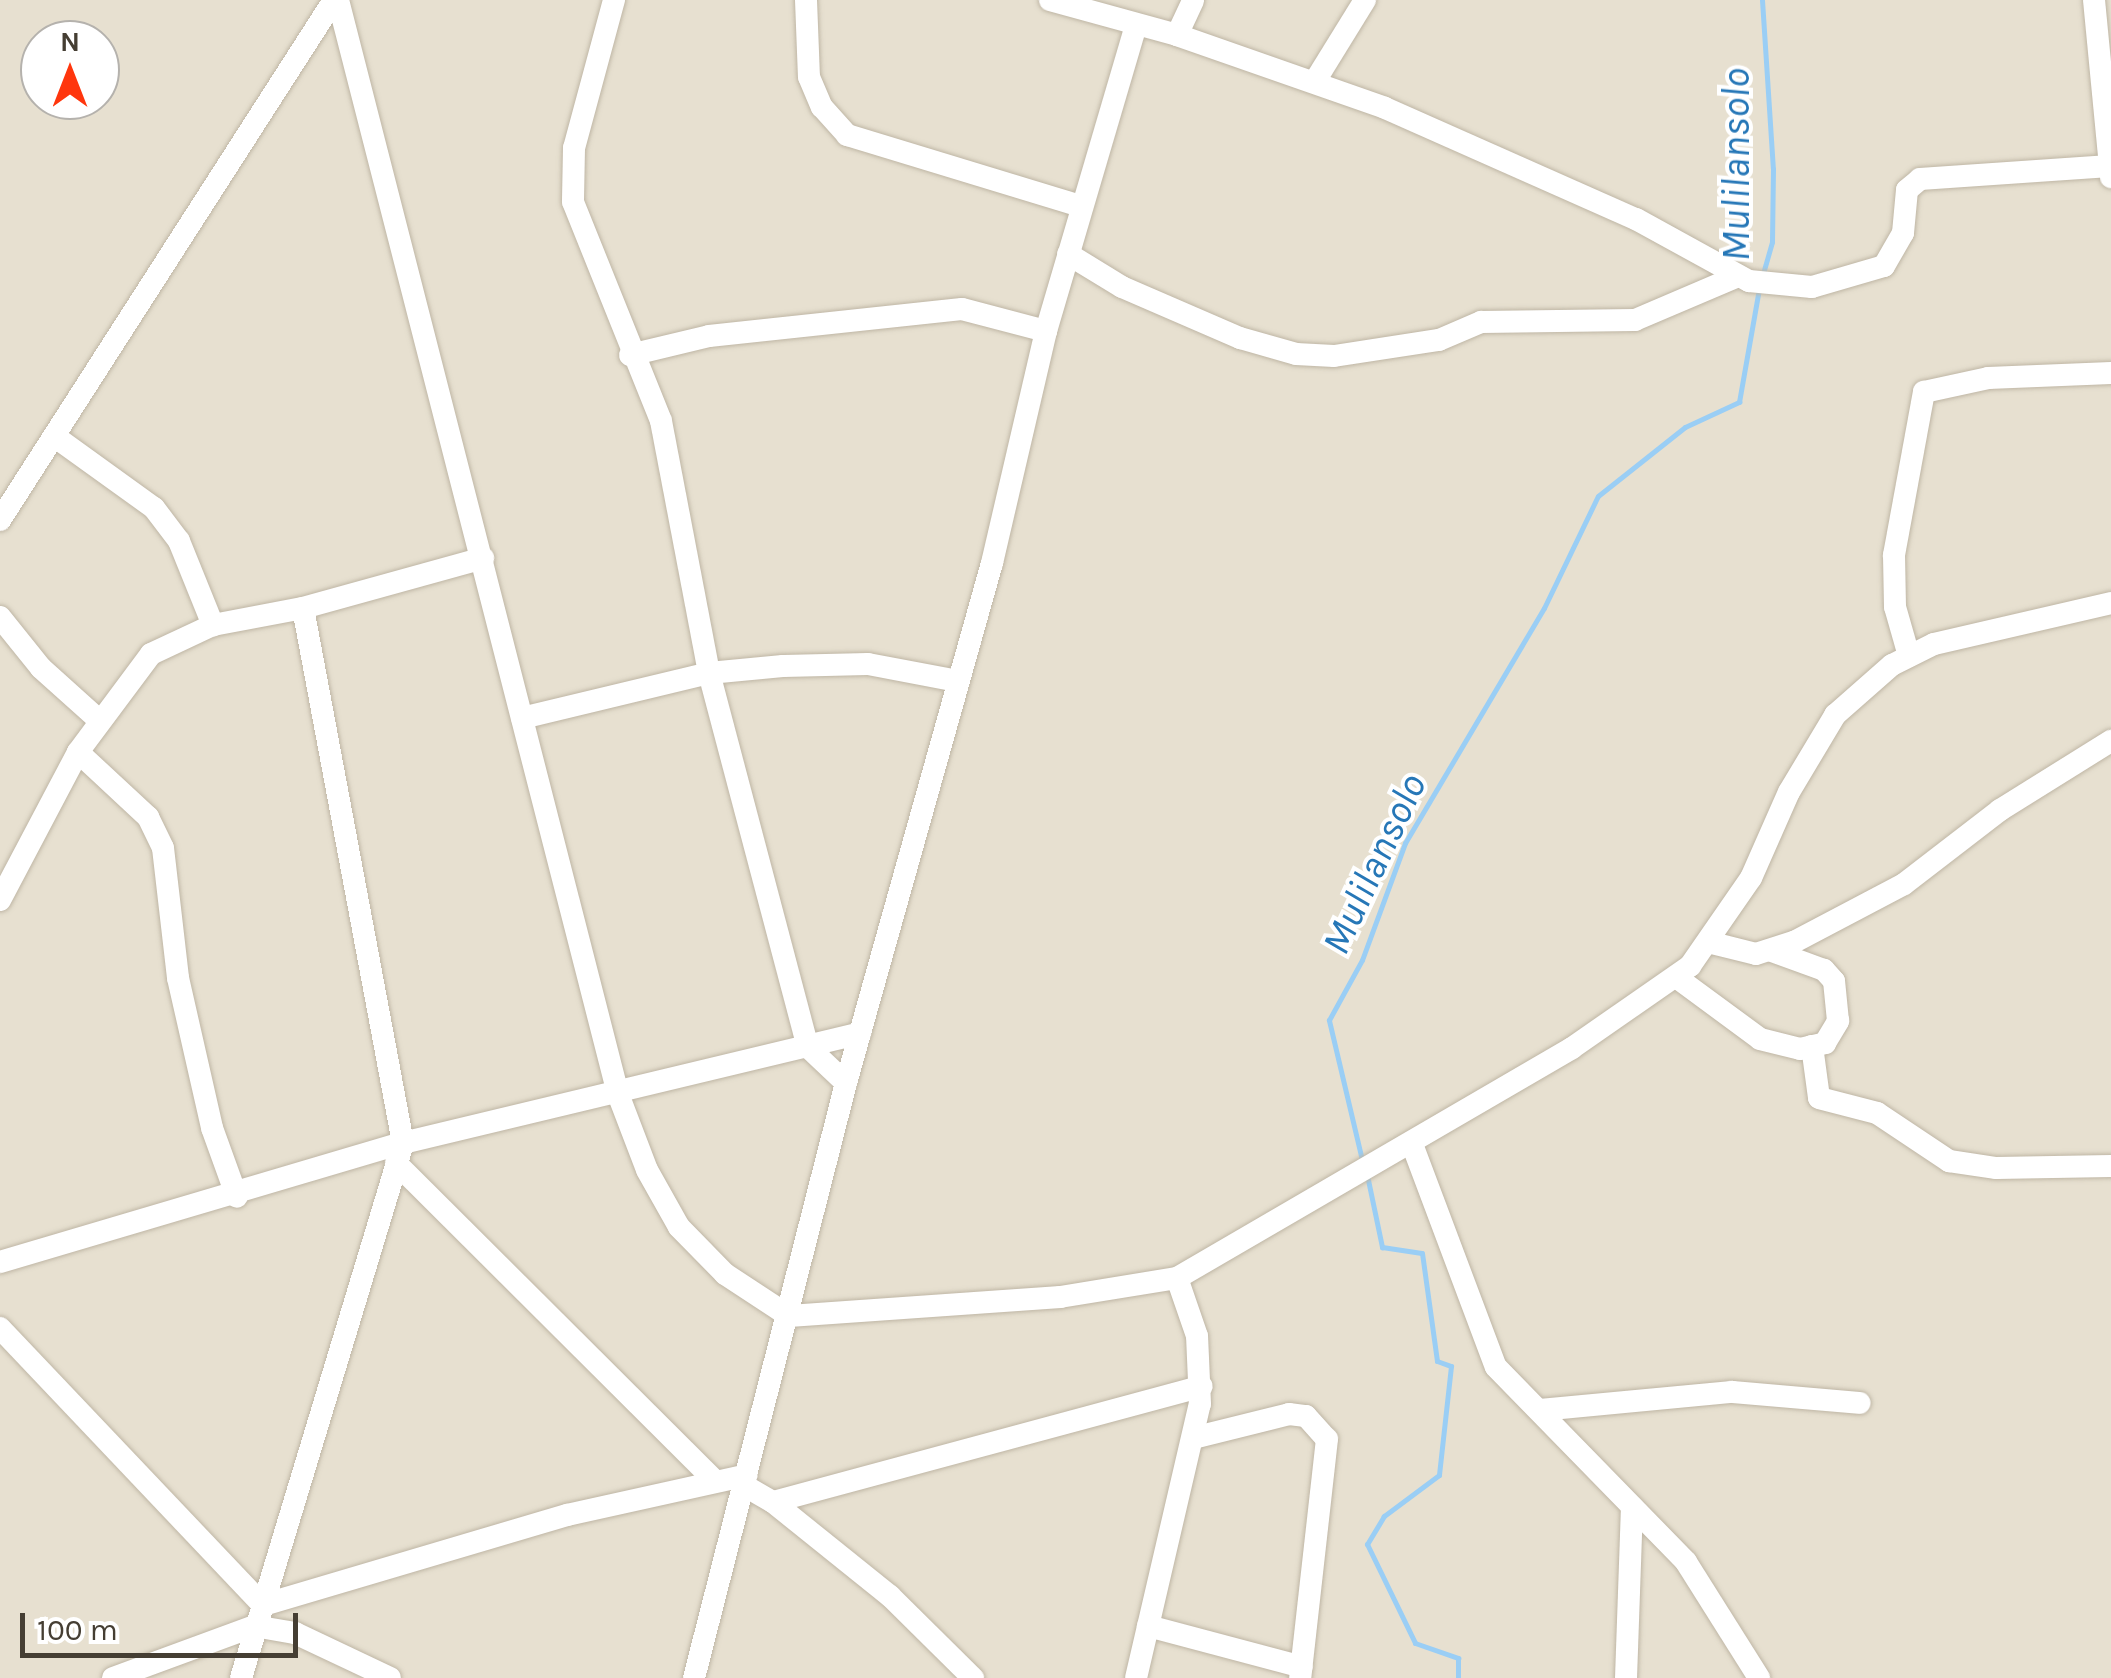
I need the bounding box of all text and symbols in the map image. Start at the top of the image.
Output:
north arrow [20,20,120,120]
text: N [60,25,80,58]
water label: Mulilansolo [1712,68,1760,262]
water label: Mulilansolo [1311,766,1437,962]
scale bar [25,1593,302,1655]
text: 100 m [37,1612,118,1648]

